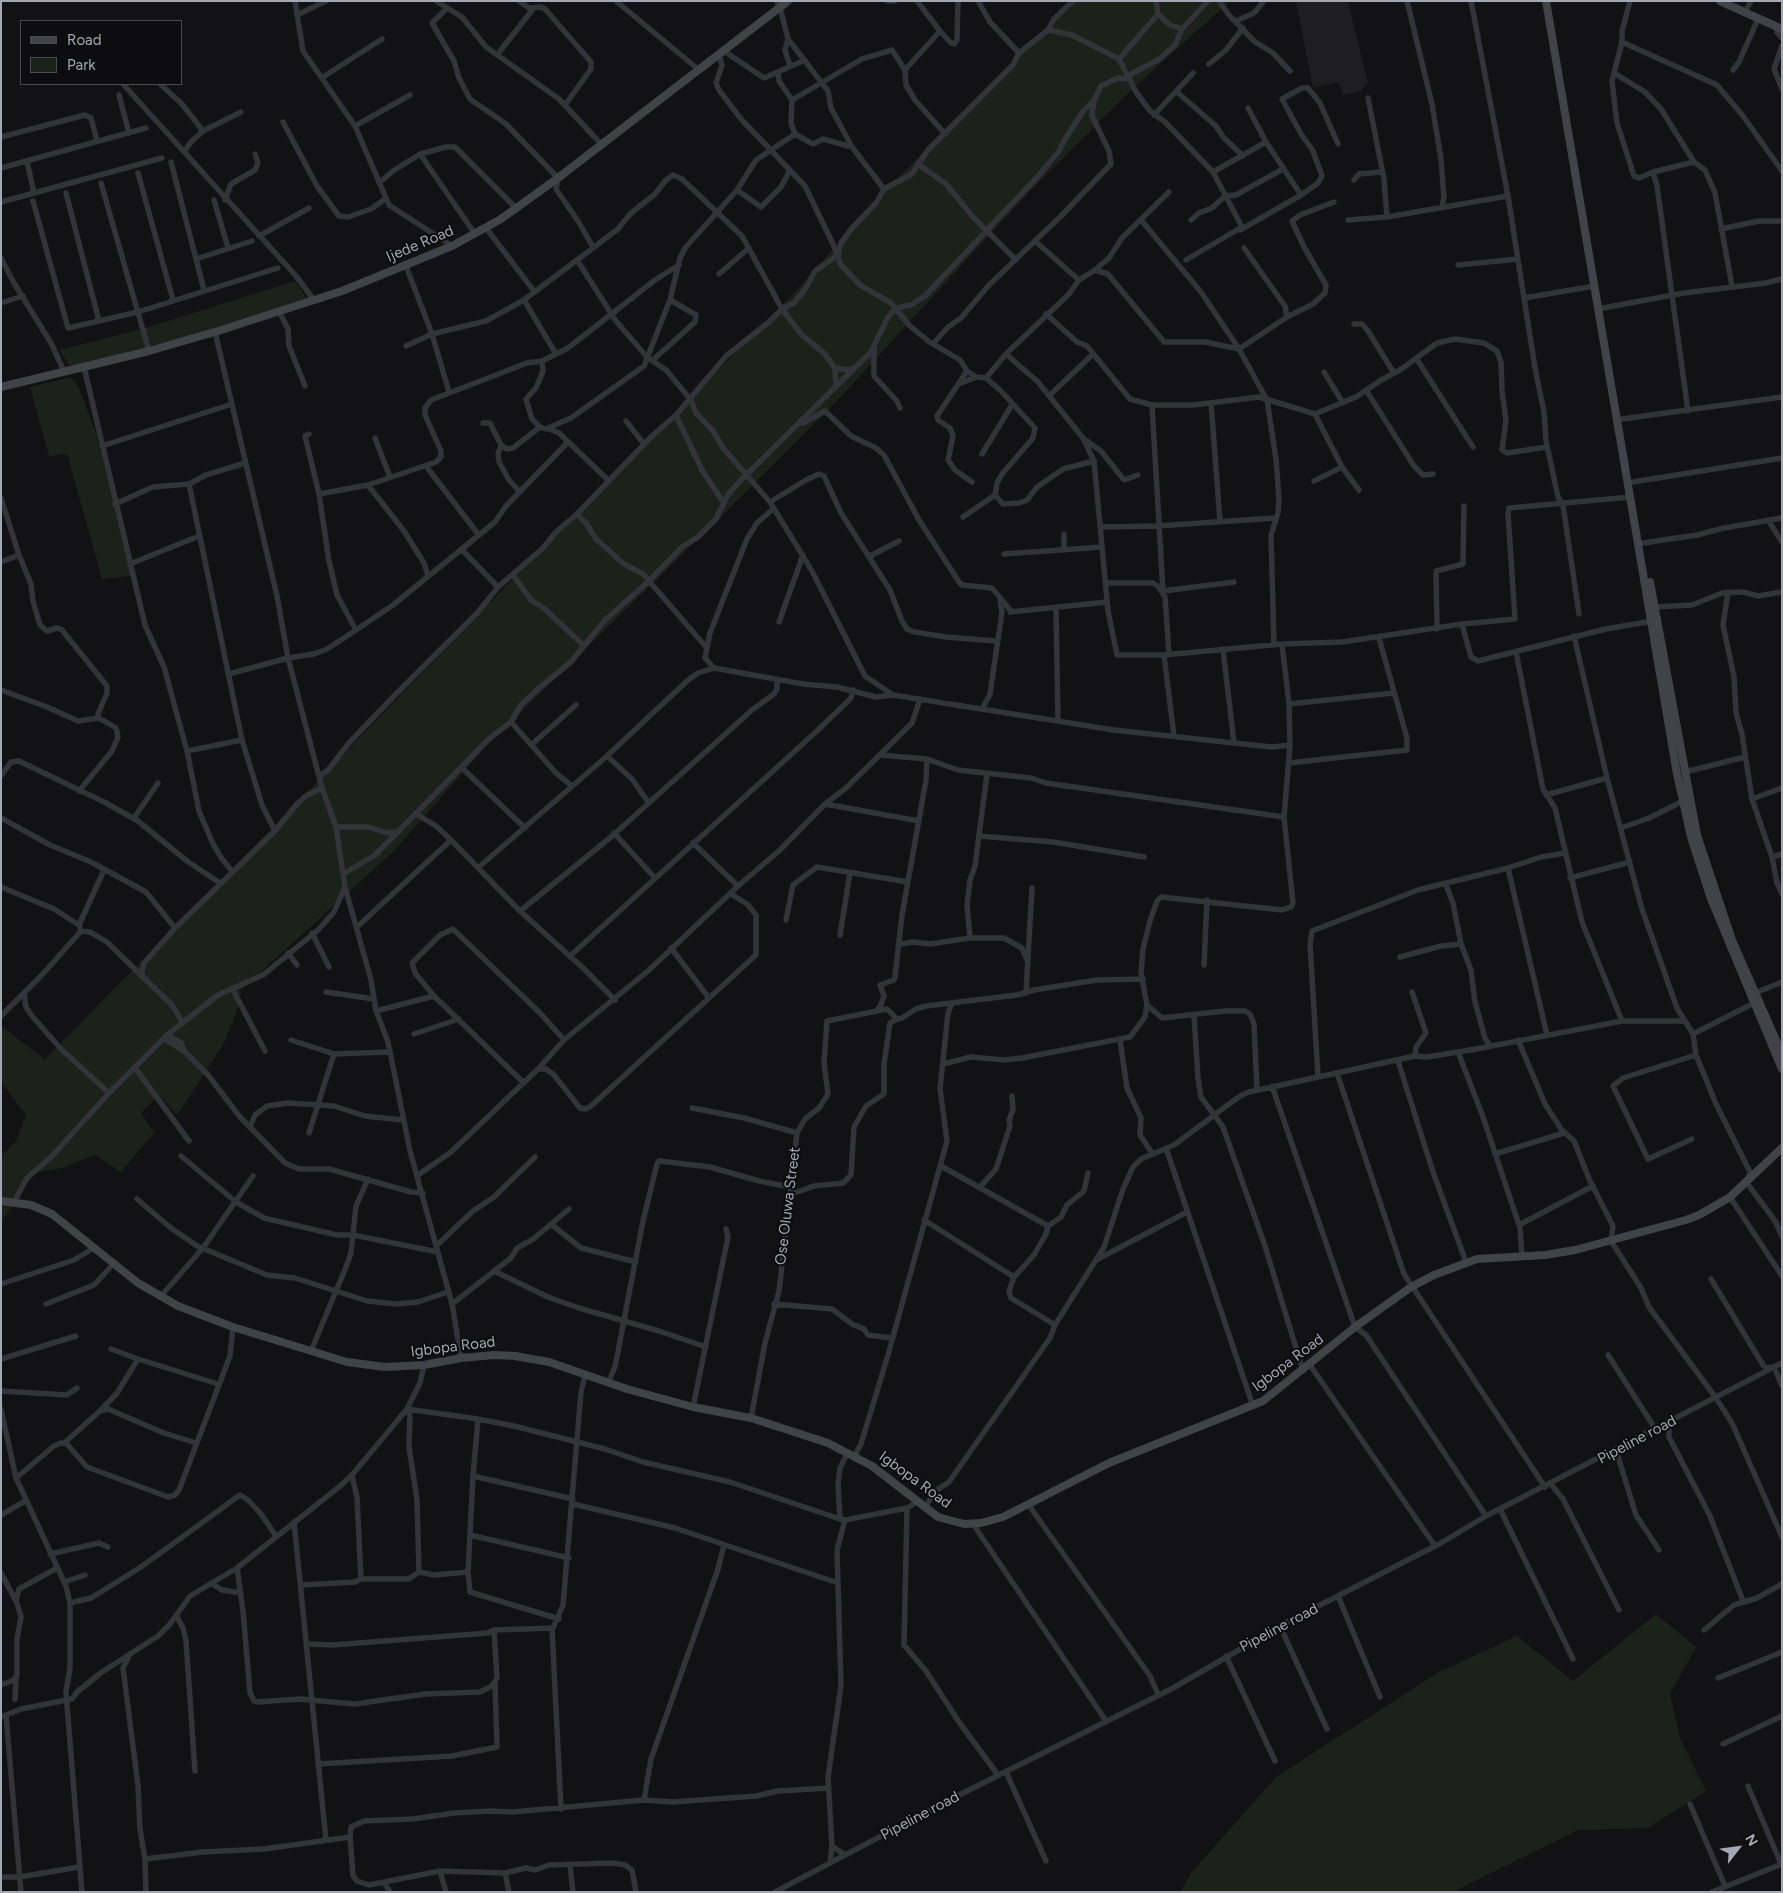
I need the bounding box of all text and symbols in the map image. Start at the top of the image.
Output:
legend [20,20,182,85]
text: Road [67,31,102,49]
text: Park [67,56,96,74]
street label: Ijede Road [384,222,456,266]
street label: Ose Oluwa Street [772,1146,804,1266]
street label: Igbopa Road [1249,1330,1327,1396]
street label: Igbopa Road [410,1333,496,1361]
street label: Pipeline road [1595,1412,1679,1468]
street label: Igbopa Road [875,1448,955,1512]
street label: Pipeline road [1237,1600,1321,1656]
street label: Pipeline road [878,1788,962,1844]
north arrow [1713,1823,1763,1873]
text: N [1741,1831,1761,1849]

